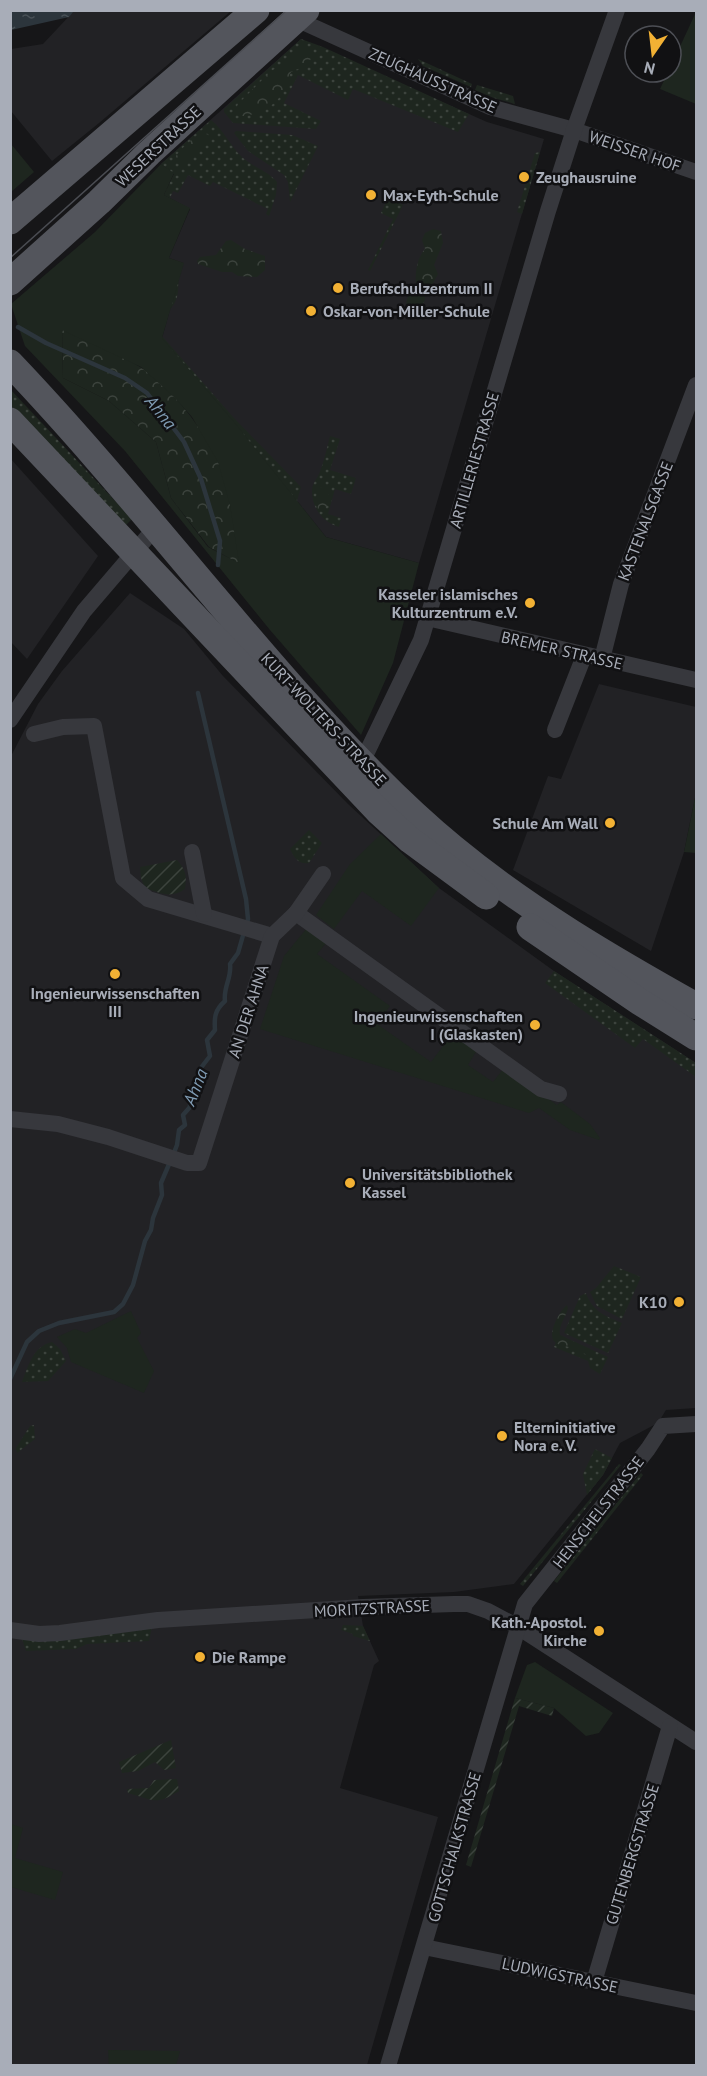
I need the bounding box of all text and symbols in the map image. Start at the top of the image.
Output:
north arrow [623,24,683,84]
street label: ZEUGHAUSSTRASSE [366,43,500,117]
text: N [642,58,657,80]
street label: WESERSTRASSE [111,101,205,191]
street label: WEISSER HOF [586,126,684,176]
place label: Zeughausruine [536,167,637,187]
marker: Zeughausruine [517,170,531,184]
place label: Max-Eyth-Schule [383,185,499,205]
marker: Max-Eyth-Schule [364,188,378,202]
place label: Berufschulzentrum II [350,278,493,298]
marker: Berufschulzentrum II [331,281,345,295]
place label: Oskar-von-Miller-Schule [323,301,490,321]
marker: Oskar-von-Miller-Schule [304,304,318,318]
water label: Ahna [140,389,182,434]
street label: ARTILLERIESTRASSE [445,390,503,530]
street label: KASTENALSGASSE [613,458,677,584]
place label: Kasseler islamisches Kulturzentrum e.V. [378,584,518,622]
marker: Kasseler islamisches Kulturzentrum e.V. [523,596,537,610]
street label: BREMER STRASSE [499,626,625,674]
street label: KURT-WOLTERS-STRASSE [257,648,391,790]
place label: Schule Am Wall [492,813,598,833]
marker: Schule Am Wall [603,816,617,830]
street label: AN DER AHNA [224,961,273,1060]
marker: Ingenieurwissenschaften III [108,967,122,981]
place label: Ingenieurwissenschaften III [30,983,200,1021]
place label: Ingenieurwissenschaften I (Glaskasten) [354,1006,523,1044]
marker: Ingenieurwissenschaften I (Glaskasten) [528,1018,542,1032]
water label: Ahna [177,1065,213,1110]
place label: Universitätsbibliothek Kassel [362,1164,513,1202]
marker: Universitätsbibliothek Kassel [343,1176,357,1190]
place label: K10 [639,1292,667,1312]
marker: K10 [672,1295,686,1309]
place label: Elterninitiative Nora e. V. [514,1417,616,1455]
marker: Elterninitiative Nora e. V. [495,1429,509,1443]
street label: HENSCHELSTRASSE [548,1452,648,1572]
street label: MORITZSTRASSE [313,1595,431,1621]
place label: Kath.-Apostol. Kirche [491,1612,587,1650]
marker: Kath.-Apostol. Kirche [592,1624,606,1638]
place label: Die Rampe [212,1647,286,1667]
marker: Die Rampe [193,1650,207,1664]
street label: GOTTSCHALKSTRASSE [423,1770,485,1924]
street label: GUTENBERGSTRASSE [601,1781,663,1927]
street label: LUDWIGSTRASSE [500,1953,620,1997]

